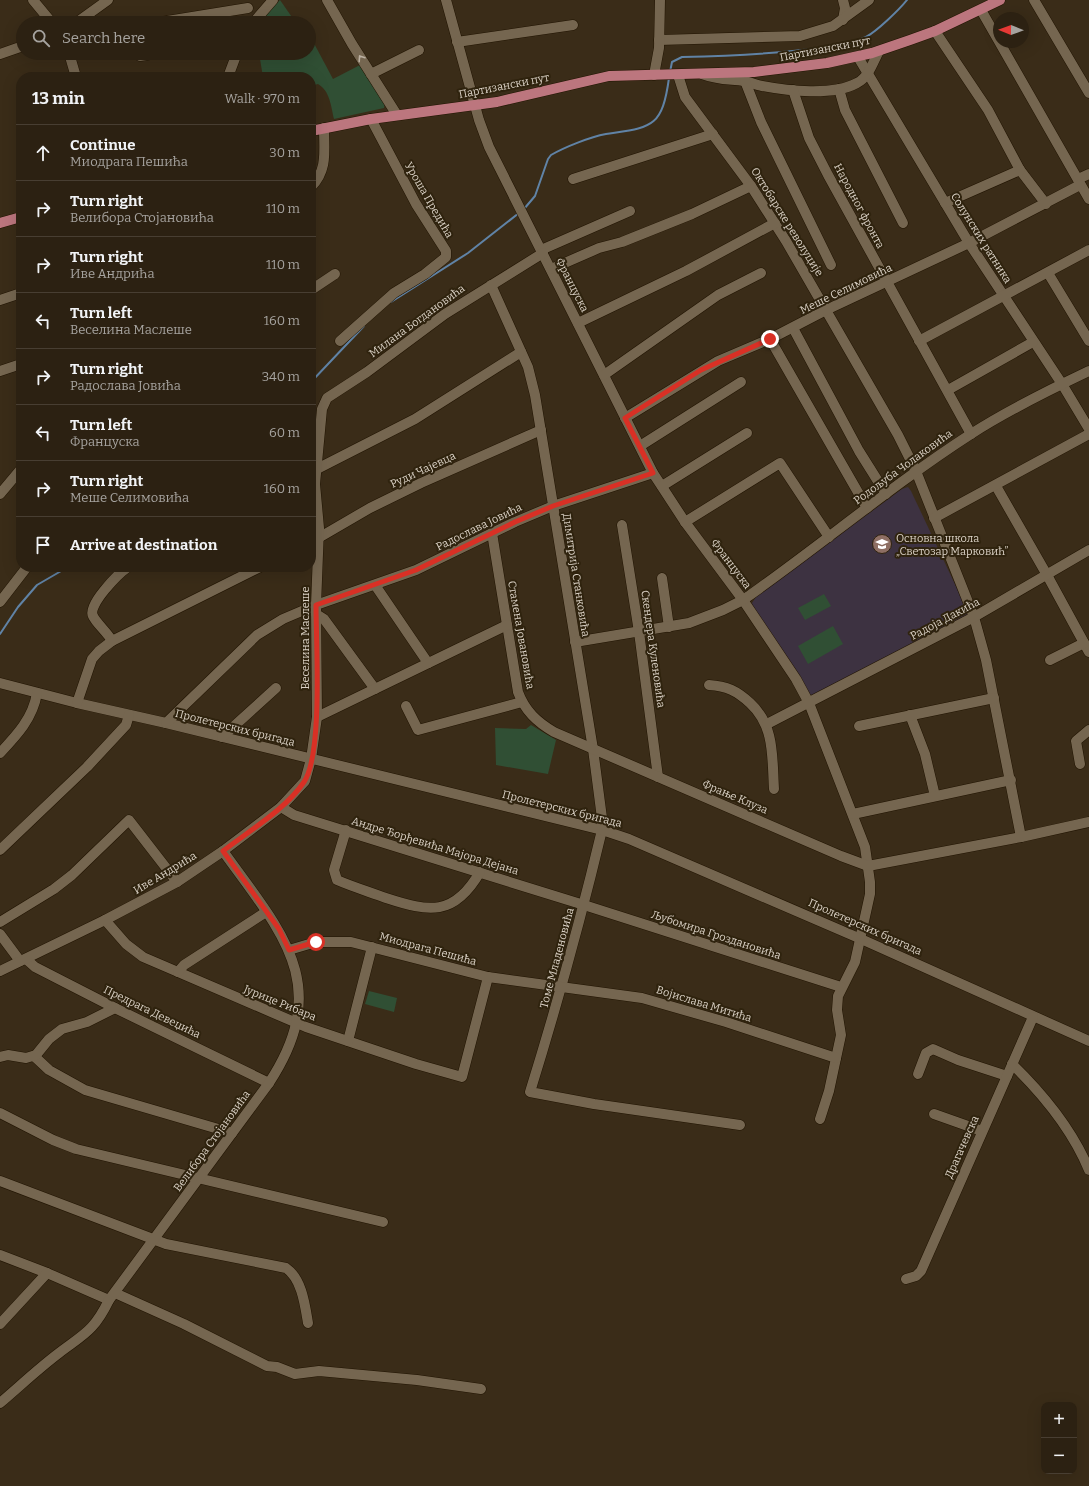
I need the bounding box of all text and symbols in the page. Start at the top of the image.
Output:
north arrow [993,12,1029,48]
search box [16,16,316,60]
icon: search [30,27,52,49]
text: Search here [62,29,145,47]
street label: Партизански пут [779,34,872,64]
one-way arrow [358,55,366,62]
street label: Партизански пут [458,71,551,101]
text: 13 min [32,88,85,109]
text: Walk · 970 m [225,91,300,106]
text: Continue [70,136,136,154]
icon: ahead [32,142,54,164]
text: 30 m [269,145,300,160]
text: Миодрага Пешића [70,154,188,169]
street label: Уроша Предића [402,160,456,240]
street label: Народног фронта [831,161,887,251]
street label: Октобарске револуције [748,165,826,279]
street label: Солунских ратника [948,190,1014,286]
text: Turn right [70,192,143,210]
icon: right [32,198,54,220]
text: 110 m [266,201,300,216]
text: Велибора Стојановића [70,210,214,225]
text: Turn right [70,248,143,266]
icon: right [32,254,54,276]
street label: Француска [553,256,591,314]
text: 110 m [266,257,300,272]
street label: Меше Селимовића [798,261,894,317]
text: Иве Андрића [70,266,155,281]
street label: Милана Богдановића [367,282,467,360]
text: Turn left [70,304,132,322]
icon: left [32,310,54,332]
text: 160 m [264,313,300,328]
text: Веселина Маслеше [70,322,192,337]
route end [761,330,779,348]
text: Turn right [70,360,143,378]
icon: right [32,366,54,388]
text: 340 m [262,369,300,384]
text: Радослава Јовића [70,378,181,393]
text: Turn left [70,416,132,434]
icon: left [32,422,54,444]
text: 60 m [269,425,300,440]
street label: Родољуба Чолаковића [851,427,955,507]
text: Француска [70,434,140,449]
street label: Руди Чајевца [388,449,458,491]
text: Turn right [70,472,143,490]
icon: right [32,478,54,500]
text: 160 m [264,481,300,496]
text: Меше Селимовића [70,490,189,505]
street label: Радослава Јовића [434,501,524,553]
street label: Димитрија Станковића [560,512,592,638]
place label: Основна школа „Светозар Марковић” [896,532,1009,558]
school or university icon: Основна школа „Светозар Марковић” [871,533,893,555]
icon: arrive [32,534,54,556]
text: Arrive at destination [70,536,217,554]
street label: Француска [708,537,754,591]
street label: Стамена Јовановића [505,580,537,690]
street label: Веселина Маслеше [299,586,312,690]
street label: Скендера Куленовића [638,589,668,709]
street label: Радоја Дакића [908,595,982,643]
street label: Пролетерских бригада [174,707,296,749]
street label: Фрање Клуза [700,777,770,817]
street label: Пролетерских бригада [501,788,623,830]
street label: Андре Ђорђевића Мајора Дејана [350,814,520,878]
street label: Иве Андрића [131,849,199,897]
street label: Пролетерских бригада [806,896,924,958]
street label: Томе Младеновића [537,906,577,1010]
street label: Љубомира Гроздановића [650,908,782,962]
street label: Миодрага Пешића [378,930,478,968]
route start [307,933,325,951]
street label: Јурице Рибара [241,982,318,1023]
street label: Предрага Девеџића [101,983,203,1041]
street label: Војислава Митића [655,983,753,1025]
street label: Велибора Стојановића [171,1088,253,1194]
street label: Драгачевска [942,1114,982,1180]
map controls [1041,1402,1077,1474]
button: + [1041,1402,1077,1438]
button: − [1041,1438,1077,1474]

